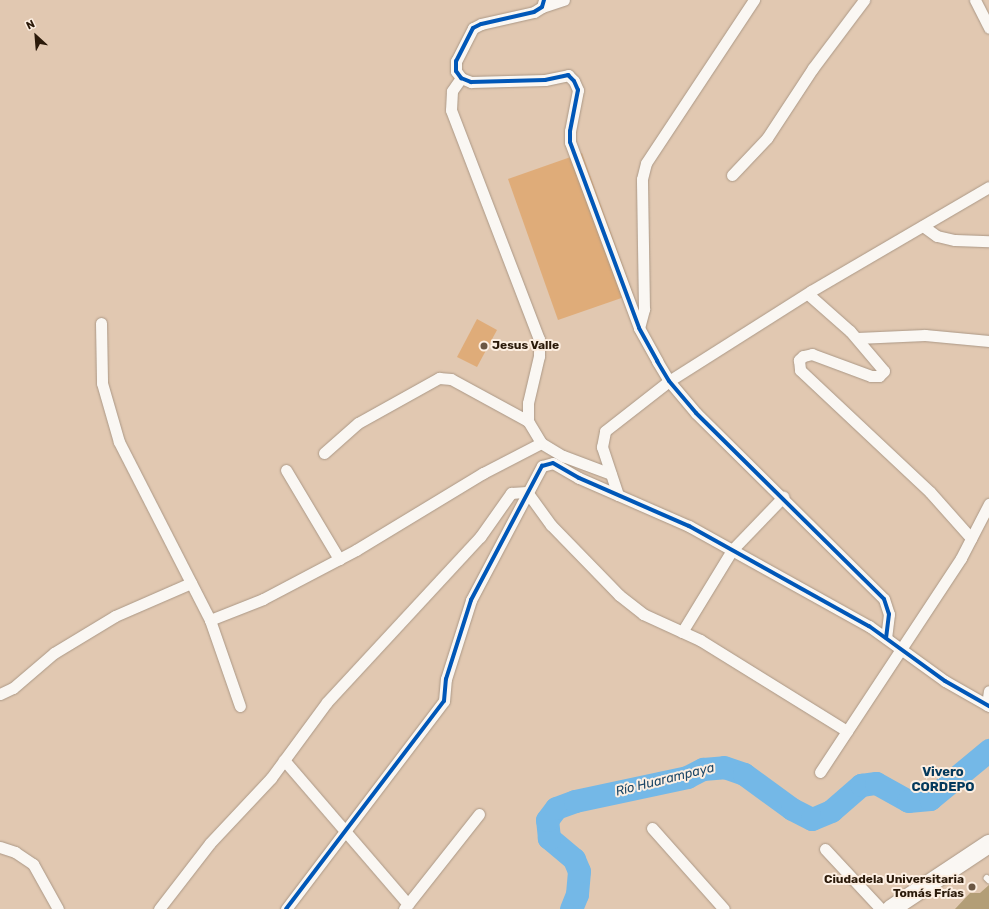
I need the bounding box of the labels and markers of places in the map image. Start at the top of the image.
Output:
place label: Jesus Valle [492,339,559,353]
marker: Jesus Valle [479,341,489,351]
place label: Ciudadela Universitaria Tomás Frías [824,873,964,901]
marker: Ciudadela Universitaria Tomás Frías [967,882,977,892]

